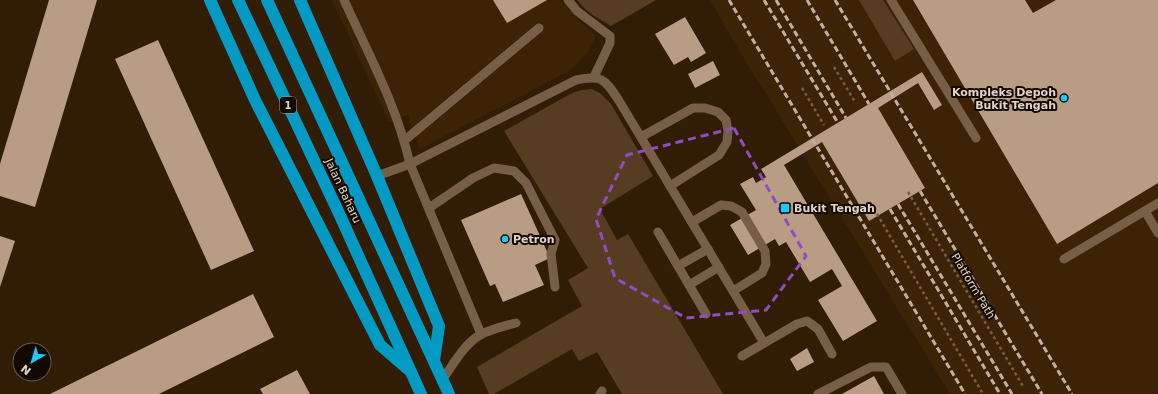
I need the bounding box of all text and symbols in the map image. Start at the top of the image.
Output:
place label: Kompleks Depoh Bukit Tengah [952,86,1056,112]
marker: Kompleks Depoh Bukit Tengah [1059,93,1069,103]
road number: 1 [280,97,296,113]
street label: Jalan Baharu [322,156,364,225]
marker: Bukit Tengah [779,202,791,214]
place label: Bukit Tengah [794,202,875,215]
place label: Petron [513,233,555,246]
marker: Petron [500,234,510,244]
street label: Platform Path [948,251,998,321]
north arrow [12,342,52,382]
text: N [19,362,34,377]

